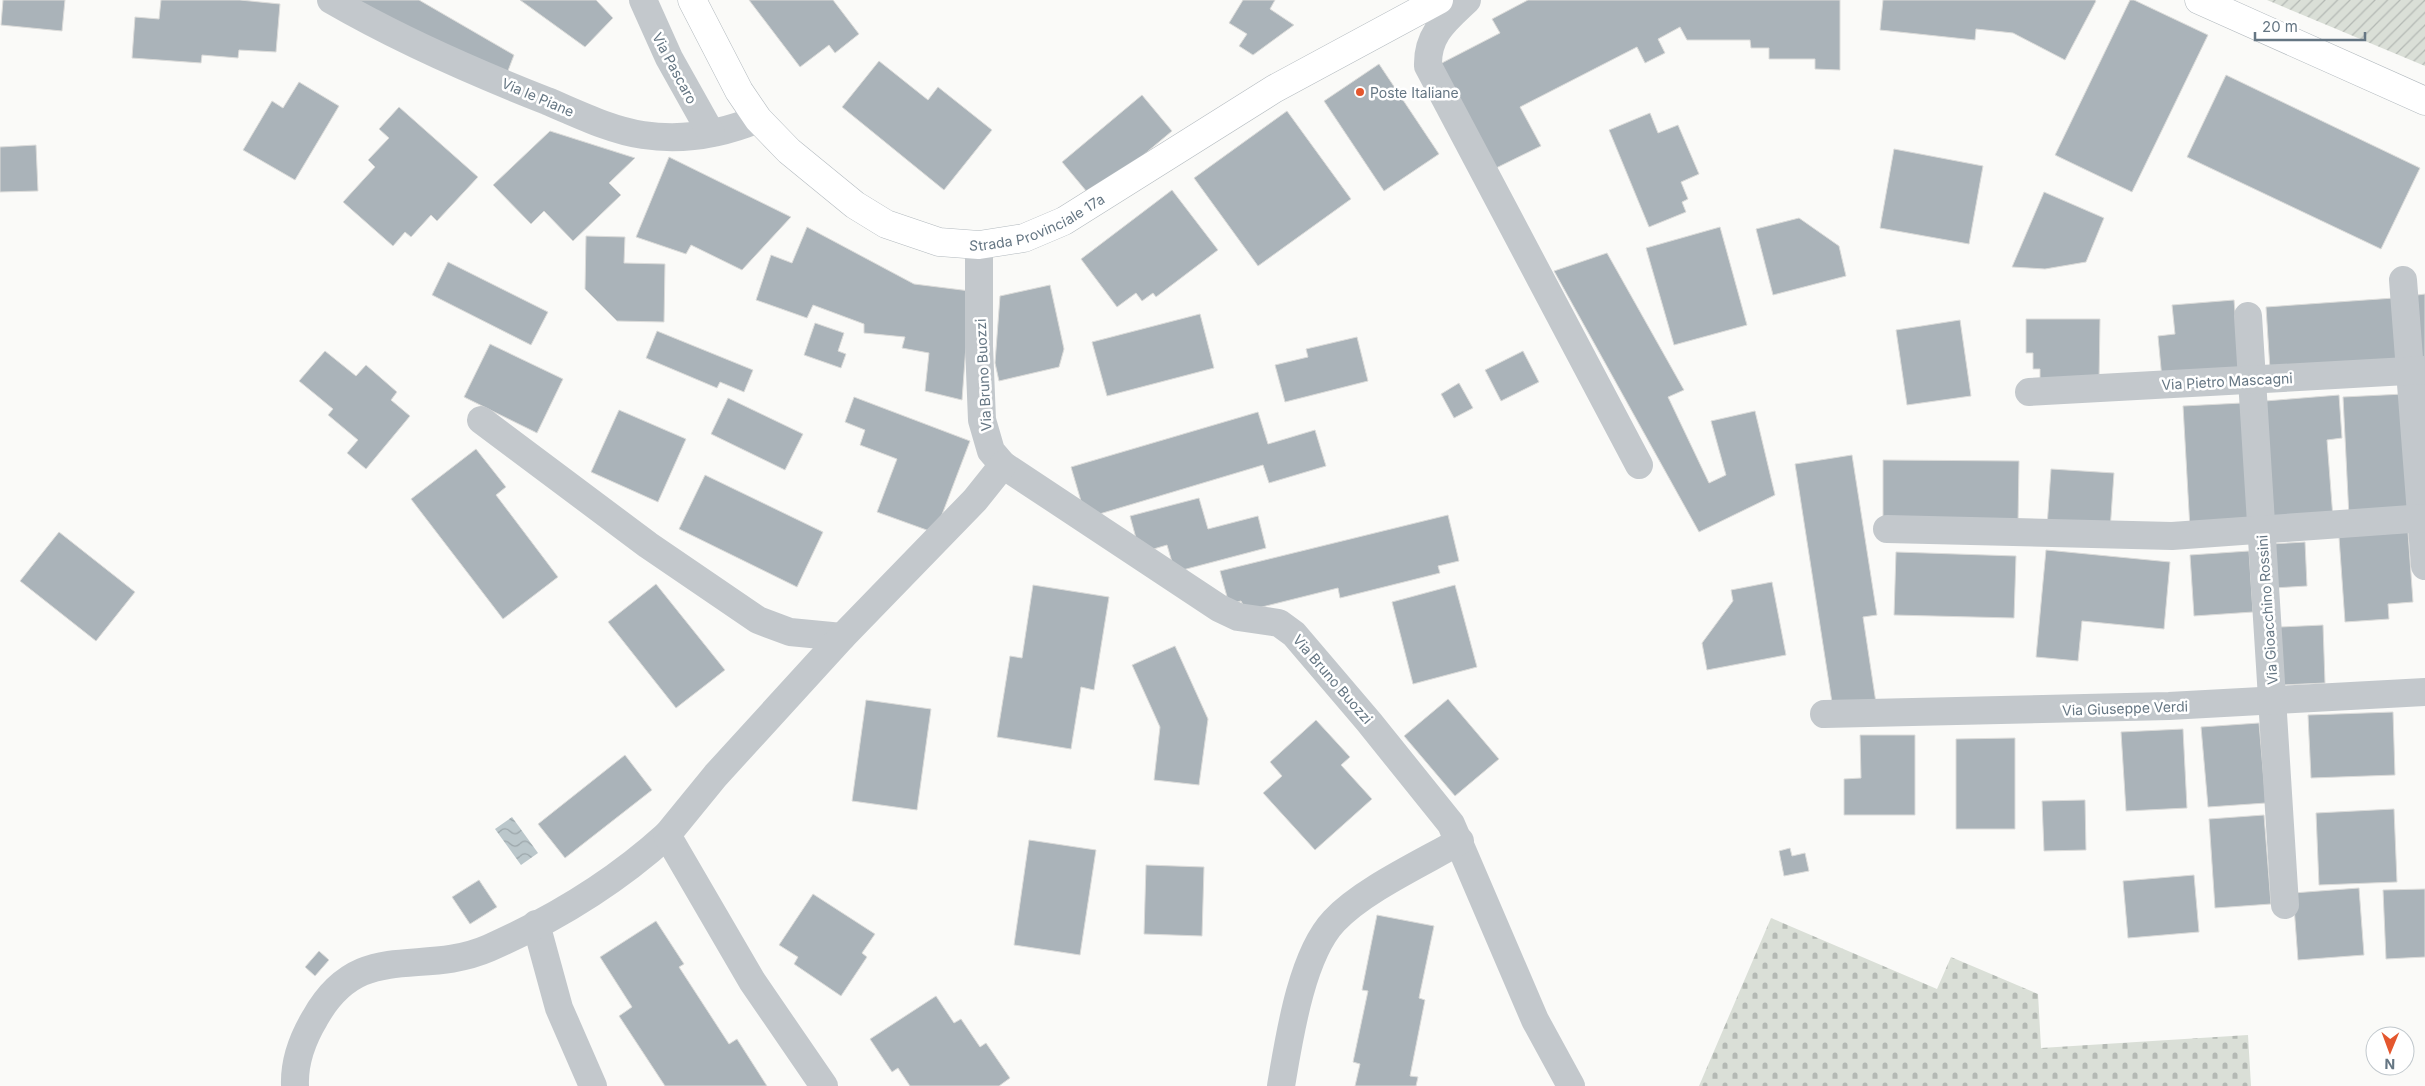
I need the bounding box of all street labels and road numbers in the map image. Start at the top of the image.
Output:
street label: Via Pascaro [649,29,701,107]
street label: Via le Piane [499,74,577,120]
street label: Strada Provinciale 17a [969,189,1107,254]
street label: Via Bruno Buozzi [972,318,994,432]
street label: Via Pietro Mascagni [2161,369,2293,393]
street label: Via Gioacchino Rossini [2253,534,2281,686]
street label: Via Bruno Buozzi [1290,631,1376,727]
street label: Via Giuseppe Verdi [2062,697,2188,719]

